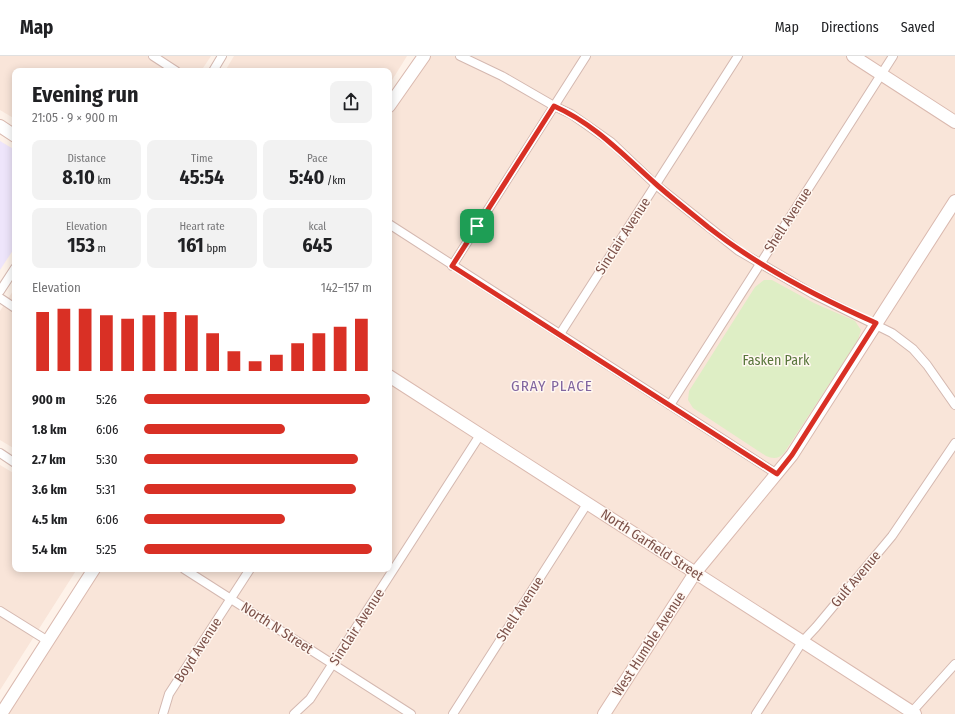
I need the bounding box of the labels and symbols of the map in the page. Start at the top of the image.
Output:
street label: Shell Avenue [761,184,815,256]
street label: Sinclair Avenue [592,194,654,278]
pin [460,209,494,243]
park label: Fasken Park [743,352,810,369]
district label: GRAY PLACE [511,377,593,395]
street label: North Garfield Street [598,506,707,585]
street label: Gulf Avenue [827,547,885,611]
street label: Shell Avenue [493,573,547,645]
street label: Sinclair Avenue [326,585,388,669]
street label: West Humble Avenue [609,589,689,699]
street label: North N Street [238,598,316,658]
street label: Boyd Avenue [171,614,225,686]

